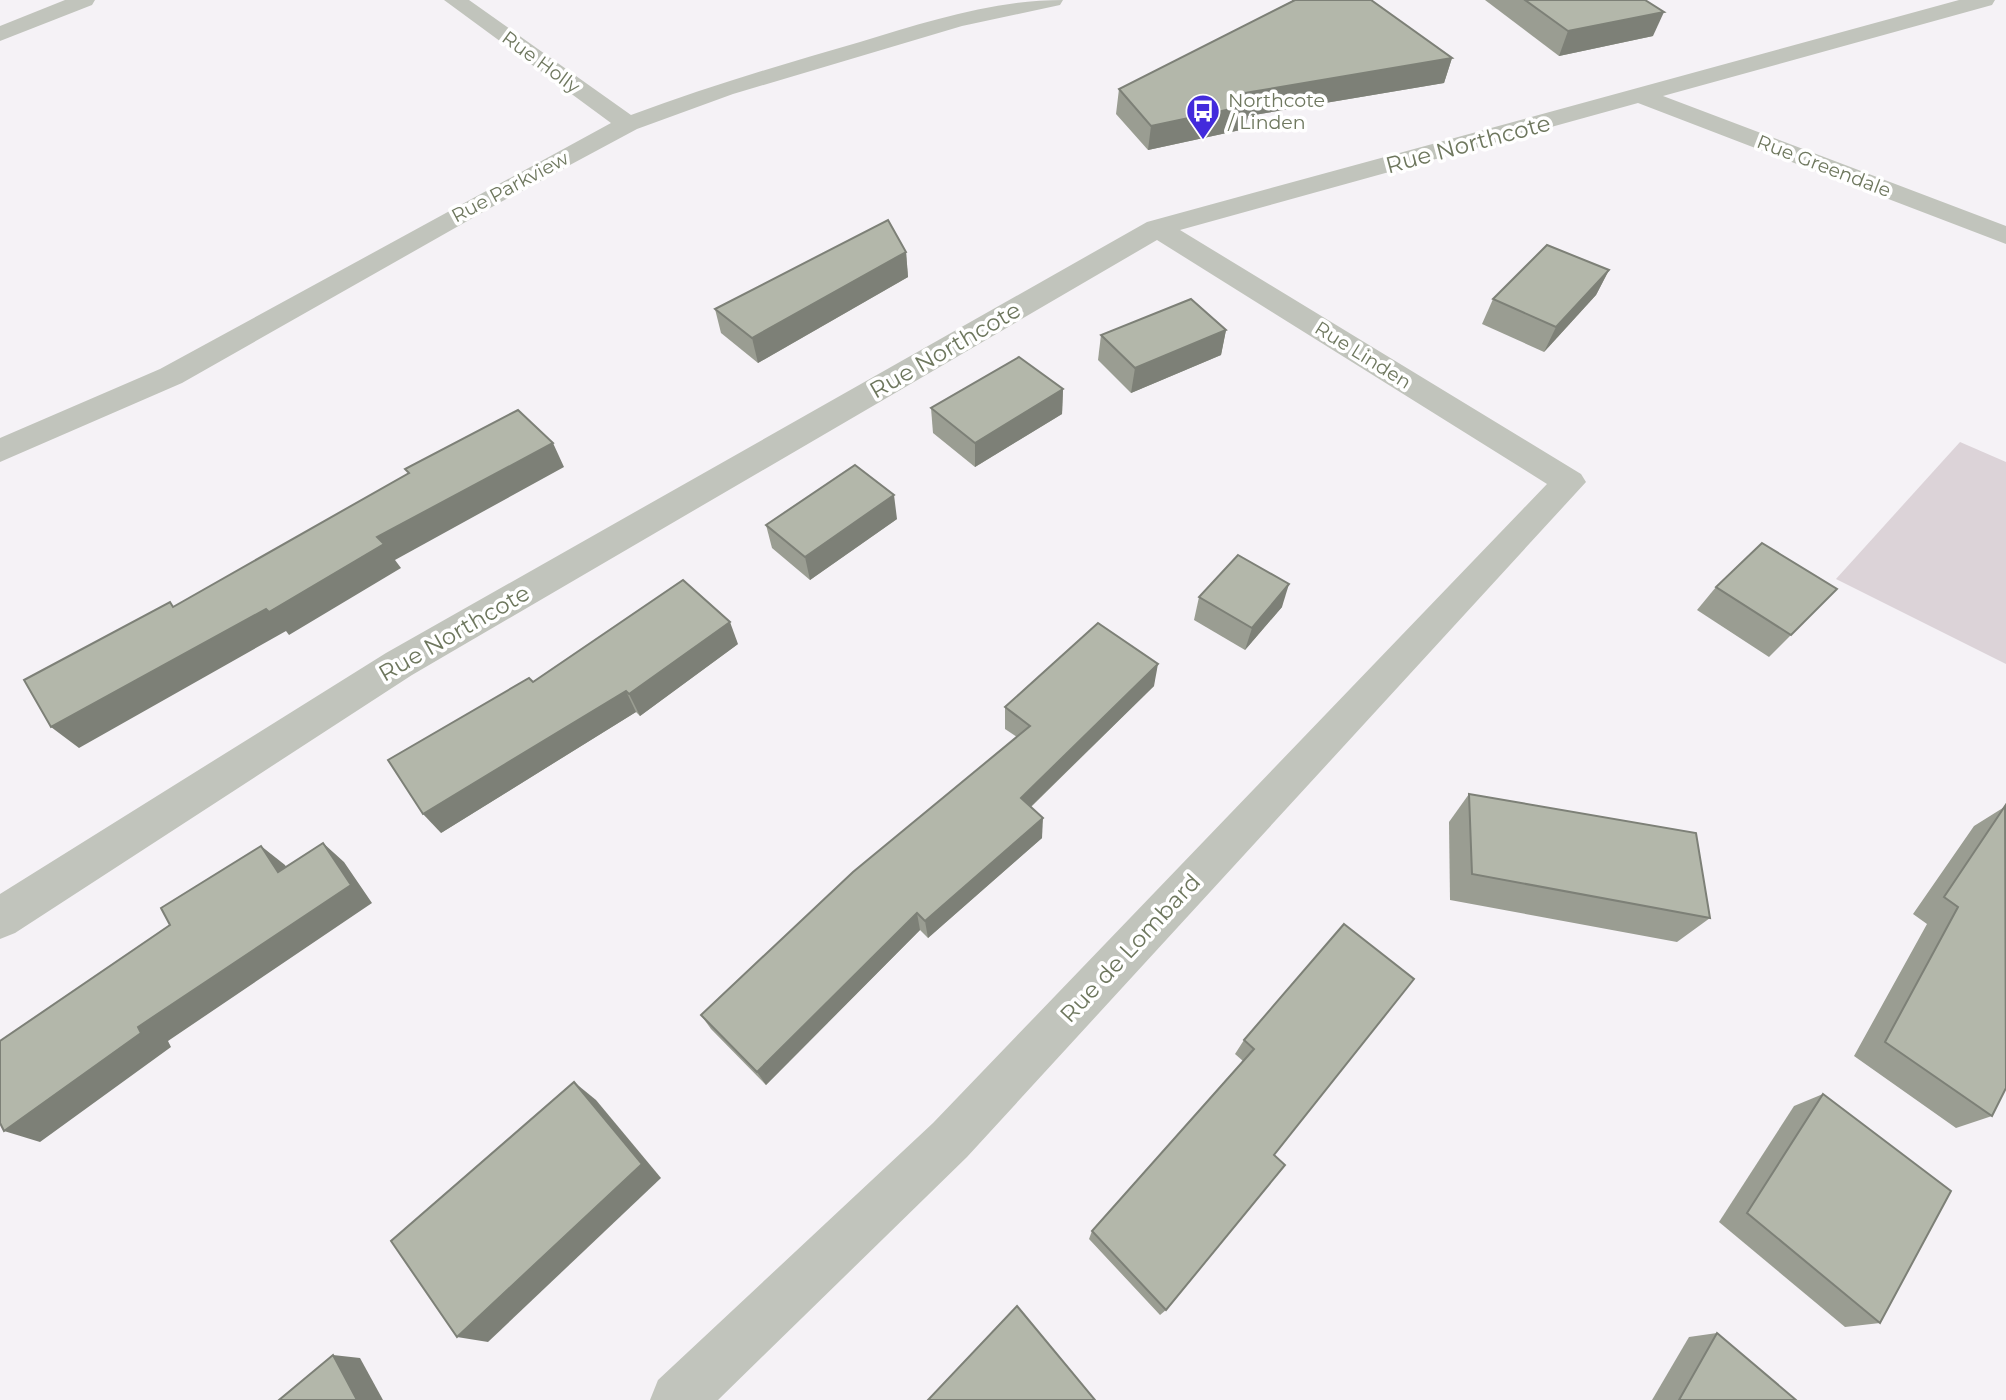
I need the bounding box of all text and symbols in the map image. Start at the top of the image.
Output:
street label: Rue Holly [498,26,585,98]
place label: Northcote / Linden [1227,89,1325,134]
bus stop icon: Northcote / Linden [1184,92,1222,141]
street label: Rue Northcote [1382,109,1554,179]
street label: Rue Greendale [1754,130,1894,202]
street label: Rue Parkview [448,146,573,227]
street label: Rue Northcote [865,295,1025,405]
street label: Rue Linden [1311,316,1415,394]
street label: Rue Northcote [374,578,534,688]
street label: Rue de Lombard [1054,868,1206,1028]

